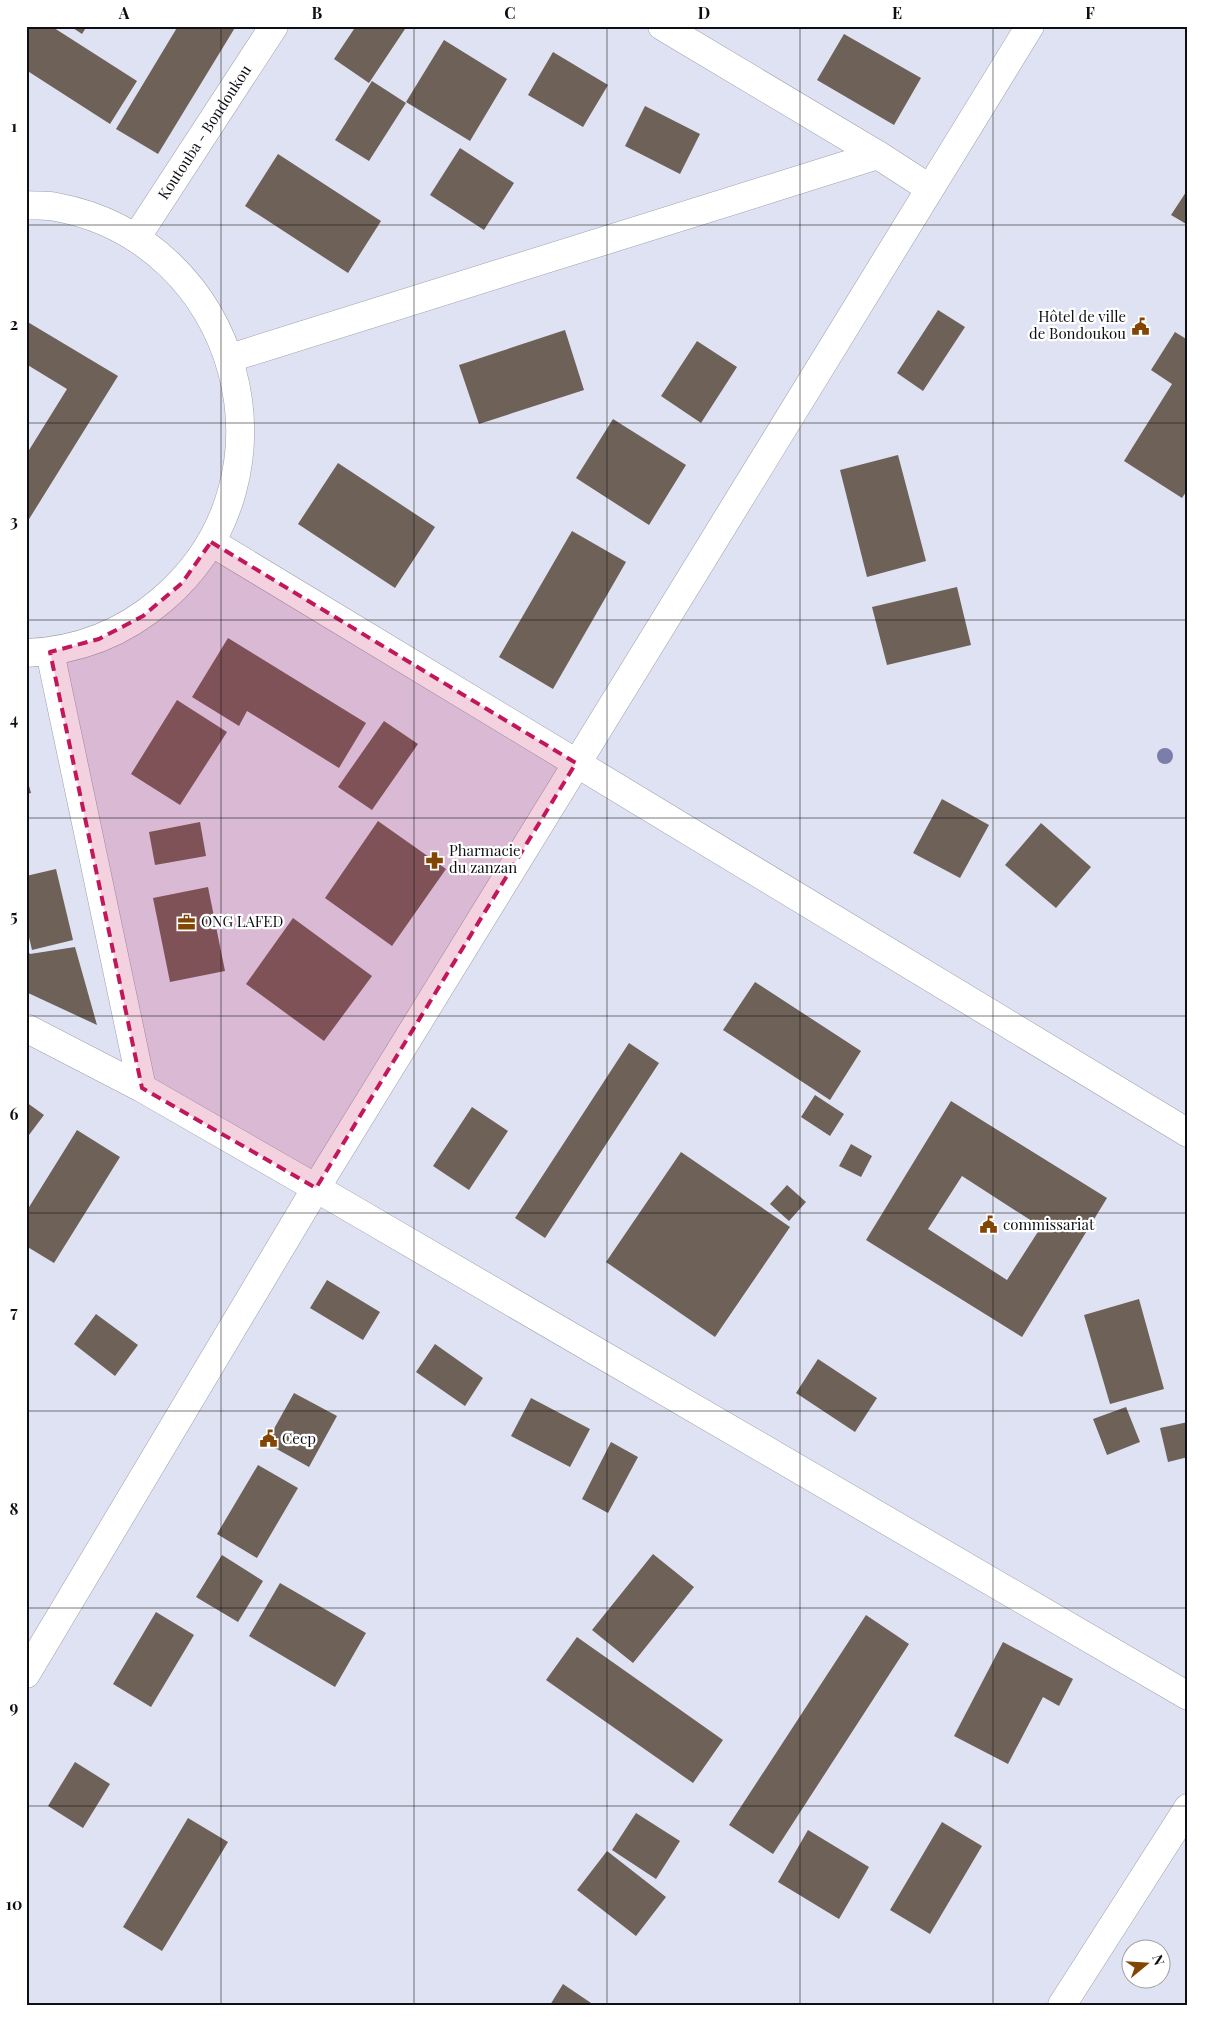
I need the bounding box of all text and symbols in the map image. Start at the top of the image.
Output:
text: A [118,2,130,23]
text: B [312,2,323,23]
text: C [504,2,516,23]
text: D [698,2,710,23]
text: E [892,2,902,23]
text: F [1085,2,1095,23]
street label: Koutouba - Bondoukou [153,60,255,203]
text: 1 [11,115,17,136]
place label: Hôtel de ville de Bondoukou [1029,306,1126,343]
text: 2 [10,313,18,334]
public building icon: Hôtel de ville de Bondoukou [1130,316,1150,336]
text: 3 [10,510,18,531]
text: 4 [10,708,18,729]
place label: Pharmacie du zanzan [449,840,521,877]
pharmacy icon: Pharmacie du zanzan [425,850,445,870]
text: 5 [10,905,18,926]
place label: ONG LAFED [201,911,283,931]
office icon: ONG LAFED [177,912,197,932]
text: 6 [10,1103,19,1124]
place label: commissariat [1003,1214,1095,1234]
public building icon: commissariat [979,1215,999,1235]
text: 7 [10,1301,18,1322]
place label: Cecp [282,1428,316,1448]
public building icon: Cecp [258,1429,278,1449]
text: 8 [10,1498,19,1519]
text: 9 [10,1696,19,1717]
text: 10 [6,1893,22,1914]
north arrow [1122,1938,1172,1988]
text: N [1148,1952,1169,1968]

